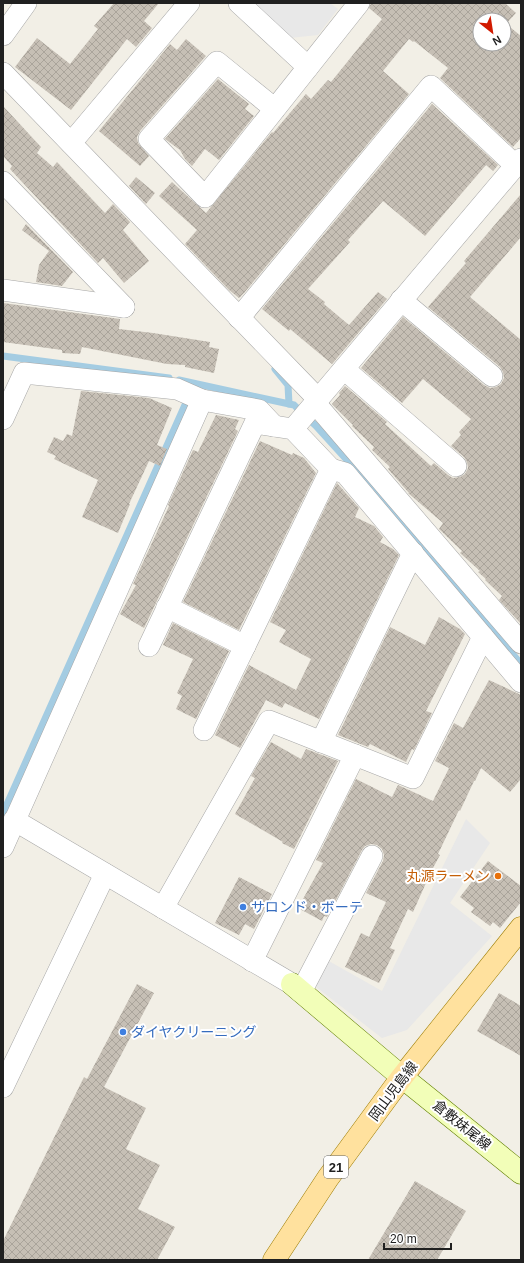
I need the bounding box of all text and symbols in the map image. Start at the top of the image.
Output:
north arrow [472,12,512,52]
text: N [491,33,503,48]
place label: 丸源ラーメン [407,868,490,884]
marker: 丸源ラーメン [493,871,503,881]
place label: サロンド・ボーテ [251,899,363,915]
marker: サロンド・ボーテ [238,902,248,912]
place label: ダイヤクリーニング [131,1024,257,1040]
marker: ダイヤクリーニング [118,1027,128,1037]
street label: 岡山児島線 [366,1058,420,1124]
street label: 倉敷妹尾線 [430,1097,494,1153]
road number: 21 [324,1156,348,1178]
scale bar [384,1225,451,1251]
text: 20 m [390,1232,417,1246]

